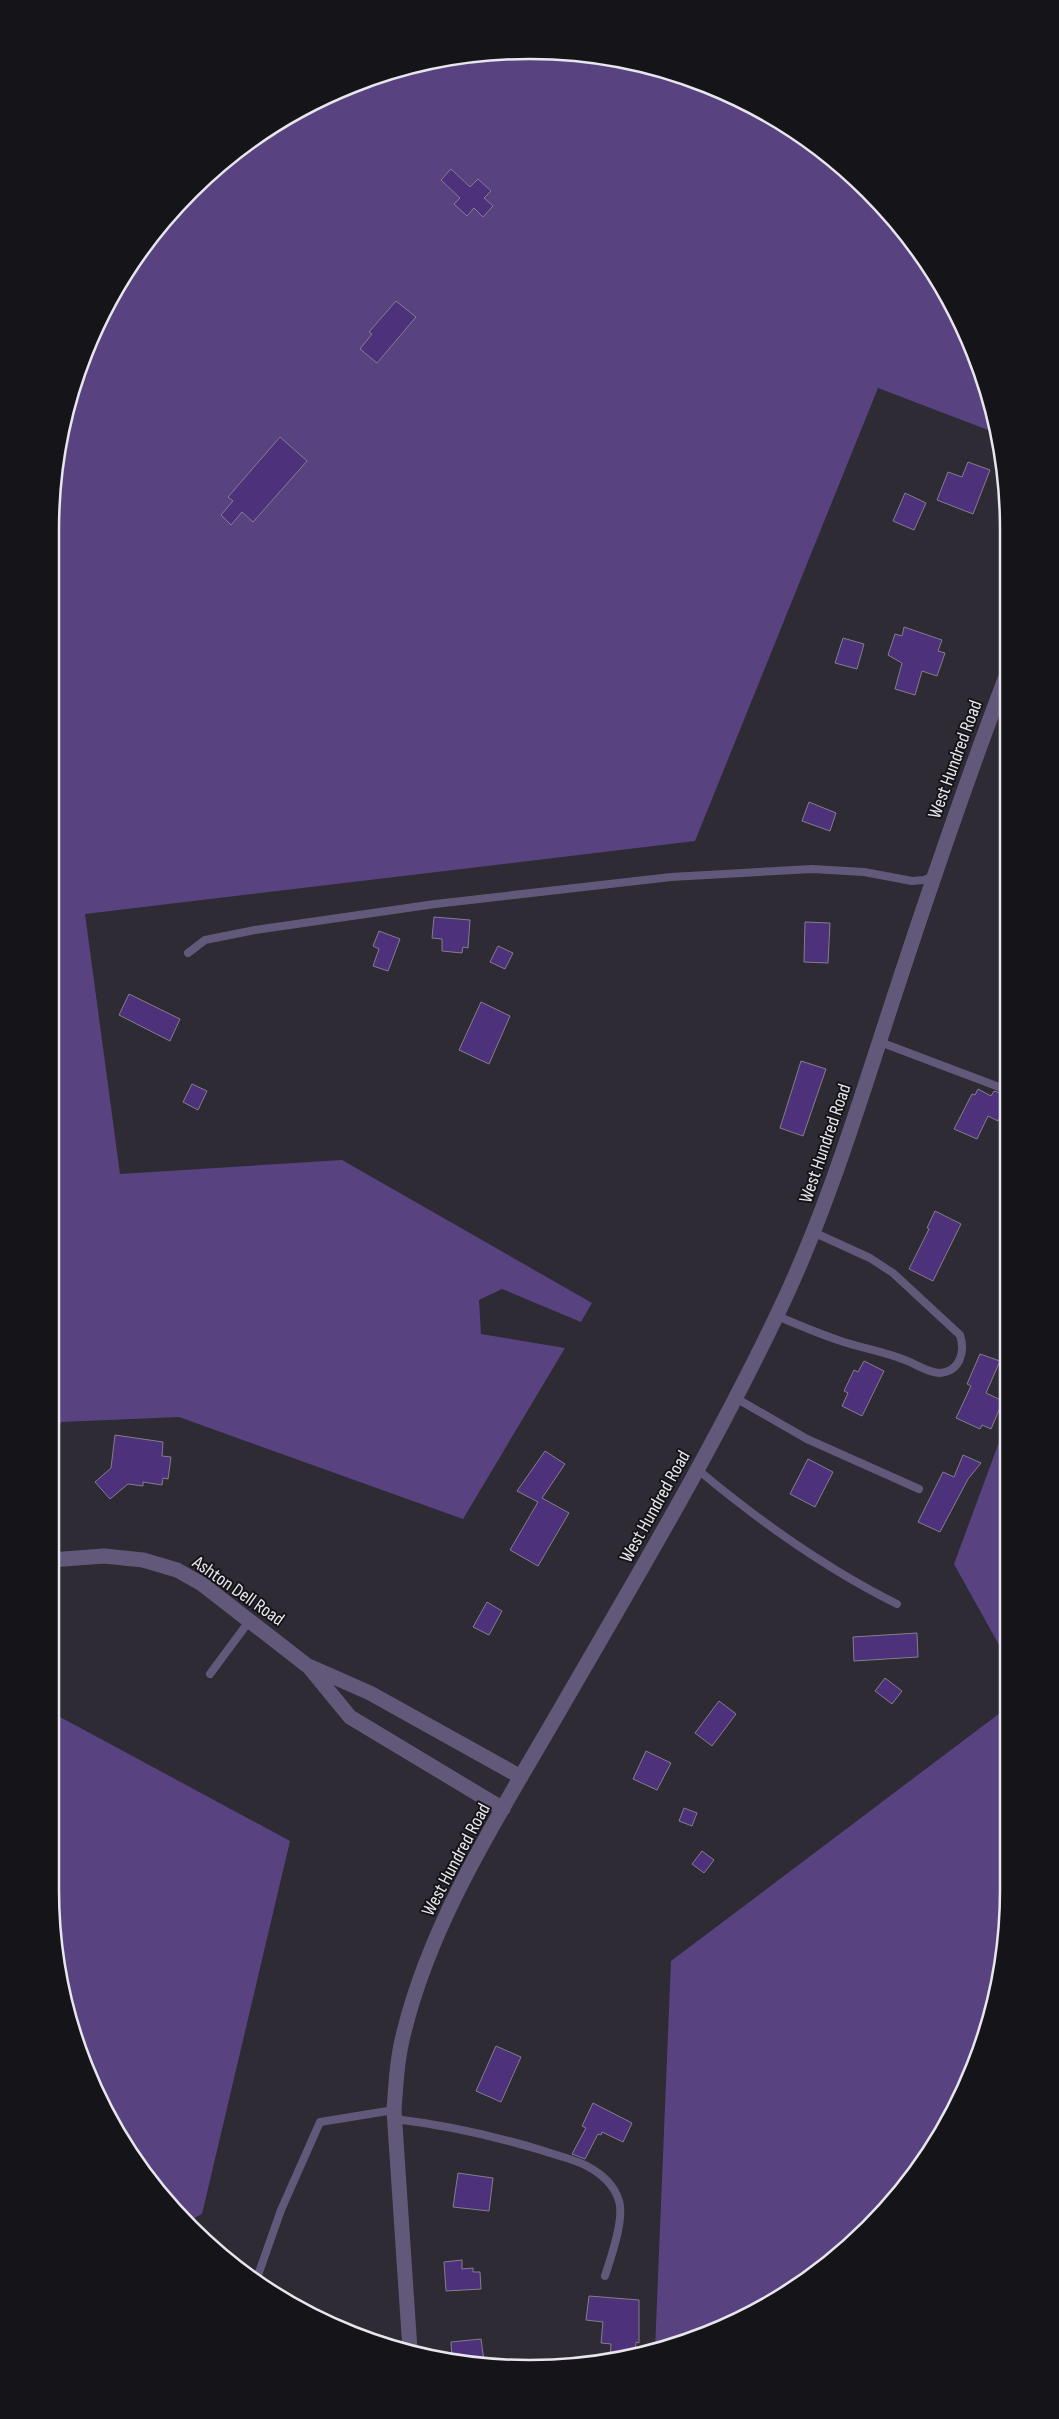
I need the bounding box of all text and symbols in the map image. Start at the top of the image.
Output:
street label: West Hundred Road [923,697,987,822]
street label: West Hundred Road [794,1081,857,1206]
street label: West Hundred Road [615,1447,696,1567]
street label: Ashton Dell Road [187,1551,288,1631]
street label: West Hundred Road [417,1799,496,1920]

